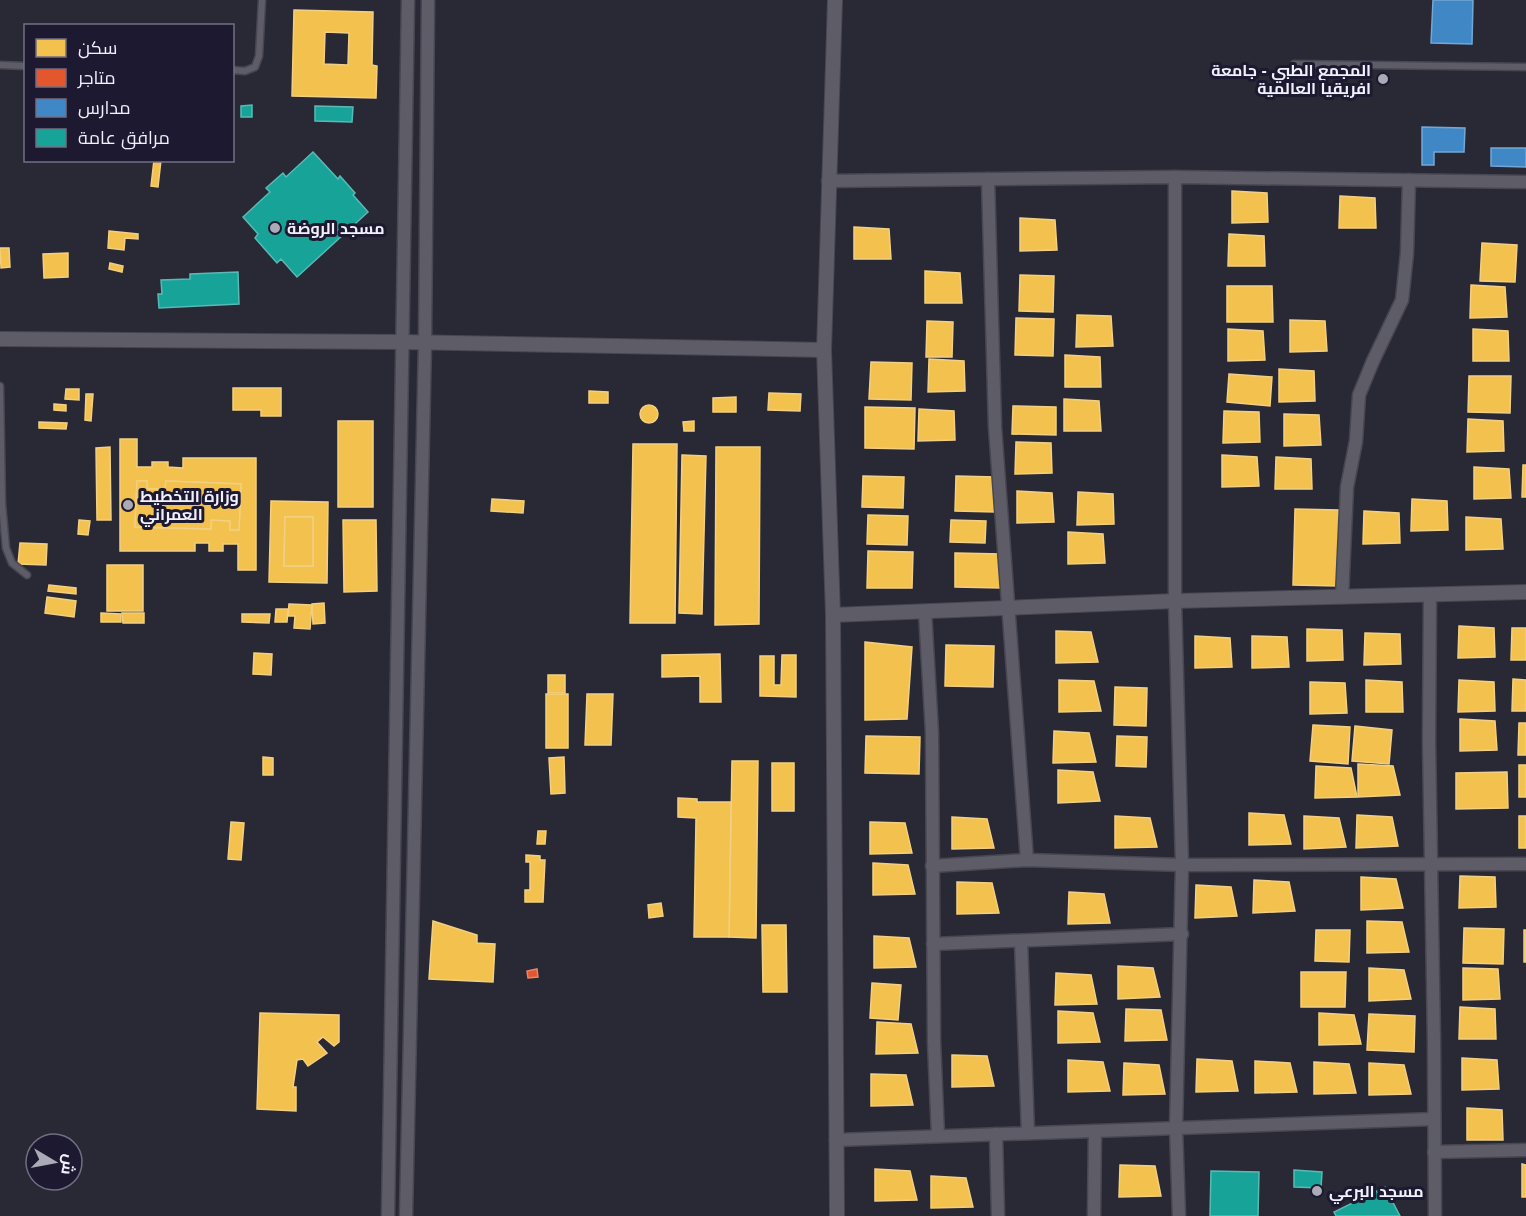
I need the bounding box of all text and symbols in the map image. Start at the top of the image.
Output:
legend [24,24,234,162]
text: سكن [78,38,117,59]
place label: المجمع الطبي - جامعة افريقيا العالمية [1211,62,1371,98]
text: متاجر [77,68,116,89]
marker: المجمع الطبي - جامعة افريقيا العالمية [1376,72,1390,86]
text: مدارس [78,98,131,119]
text: مرافق عامة [78,128,170,150]
place label: مسجد الروضة [287,220,385,238]
marker: مسجد الروضة [268,221,282,235]
place label: وزارة التخطيط العمراني [140,488,239,527]
marker: وزارة التخطيط العمراني [121,498,135,512]
north arrow [24,1132,84,1192]
text: ش [57,1153,78,1176]
place label: مسجد البرعي [1329,1183,1424,1204]
marker: مسجد البرعي [1310,1184,1324,1198]

